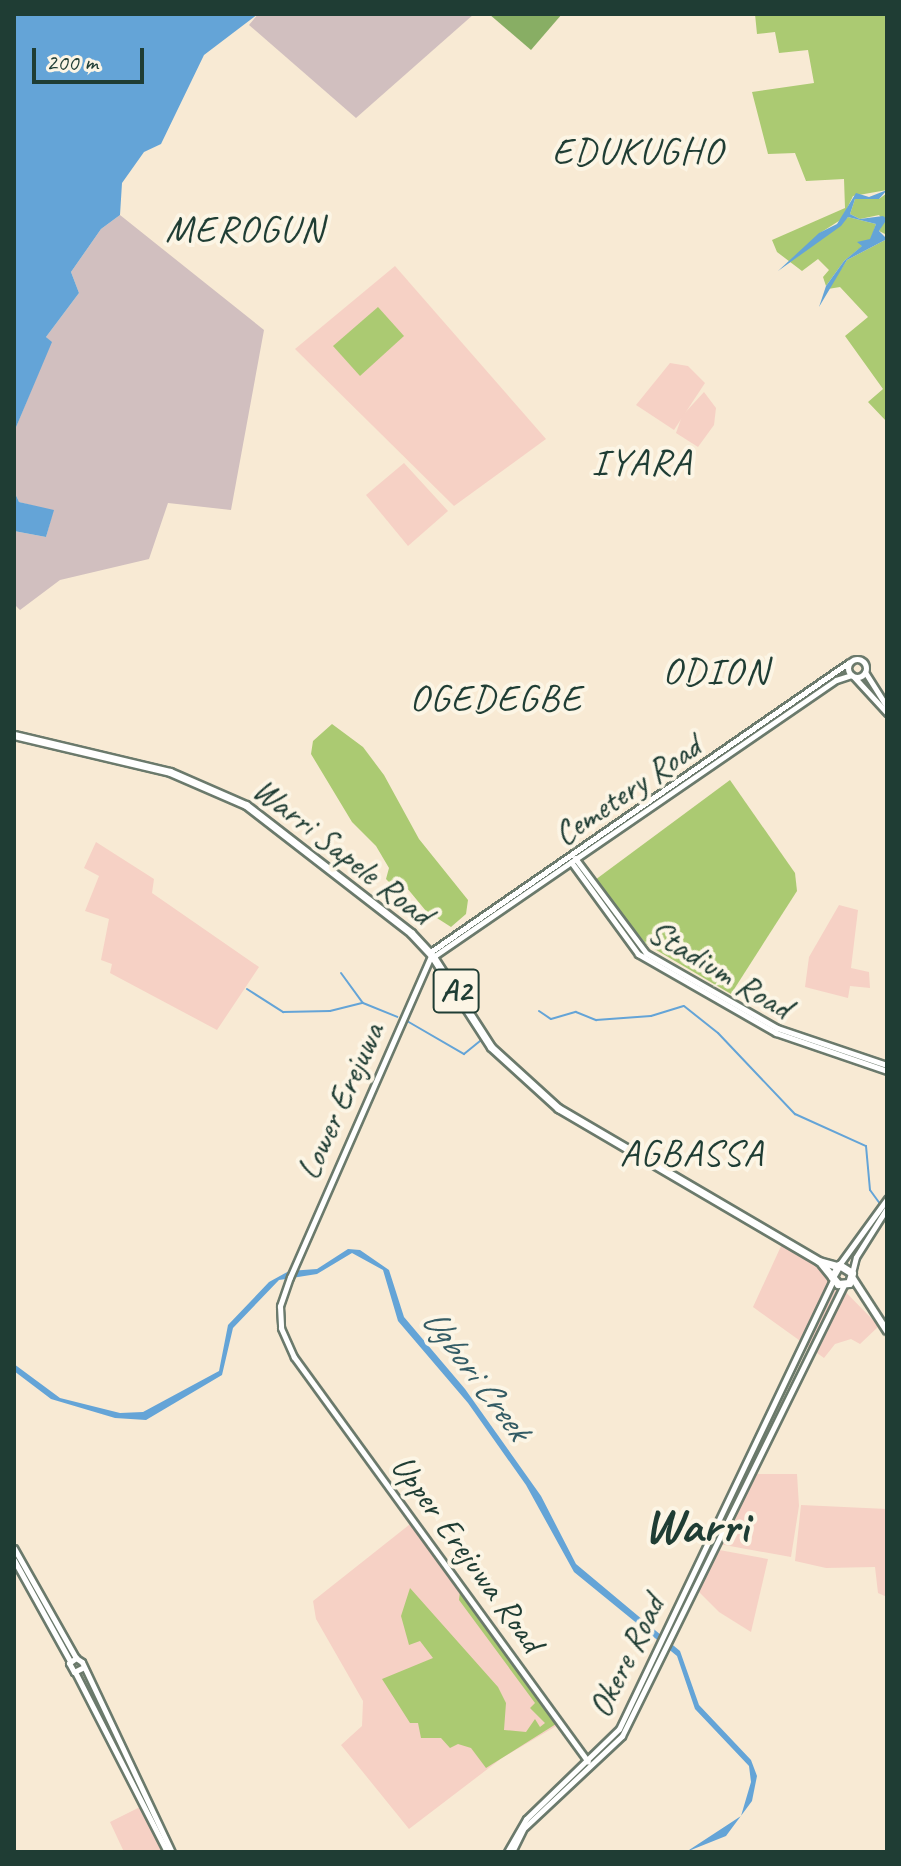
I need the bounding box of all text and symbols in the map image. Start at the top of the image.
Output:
scale bar [36,32,148,82]
text: 200 m [46,47,98,77]
district label: EDUKUGHO [552,128,724,174]
district label: MEROGUN [166,206,324,252]
district label: IYARA [592,439,692,485]
district label: ODION [663,648,769,694]
district label: OGEDEGBE [409,675,583,721]
street label: Cemetery Road [546,726,708,854]
street label: Warri Sapele Road [246,769,440,933]
street label: Stadium Road [641,910,799,1028]
road number: A2 [432,963,480,1019]
street label: Lower Erejuwa [287,1016,393,1186]
district label: AGBASSA [620,1130,764,1176]
water label: Ugbori Creek [412,1300,540,1448]
street label: Upper Erejuwa Road [383,1447,553,1659]
district label: Warri [644,1496,748,1556]
street label: Okere Road [579,1589,673,1723]

